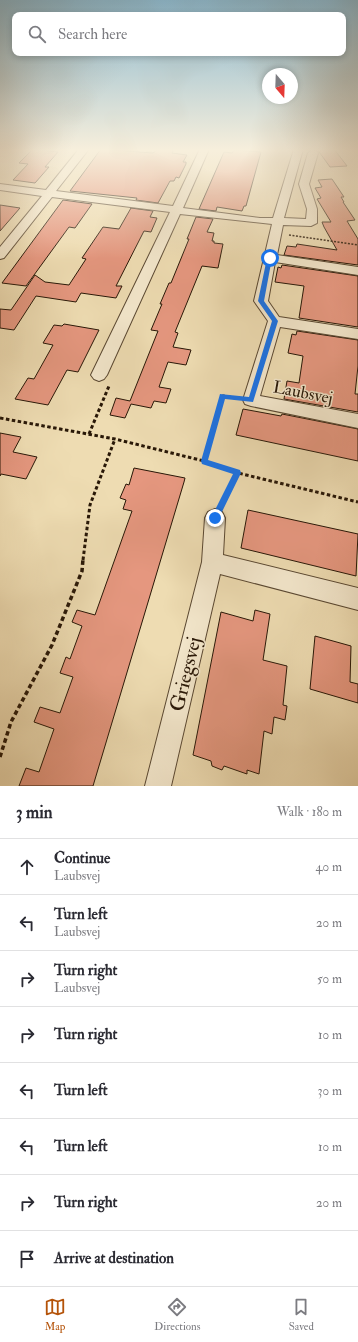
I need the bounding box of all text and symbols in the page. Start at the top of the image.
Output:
search box [12,12,346,56]
icon: search [26,23,48,45]
text: Search here [58,25,127,44]
north arrow [262,68,298,104]
route start [261,249,279,267]
street label: Laubsvej [271,376,335,409]
route end [206,509,224,527]
street label: Griegsvej [164,634,207,714]
text: 3 min [16,802,53,823]
text: Walk · 180 m [277,804,342,820]
text: Continue [54,849,110,868]
icon: ahead [16,856,38,878]
text: 40 m [316,859,342,875]
text: Laubsvej [54,868,100,884]
text: Turn left [54,905,108,924]
icon: left [16,912,38,934]
text: 20 m [316,915,342,931]
text: Laubsvej [54,924,100,940]
text: Turn right [54,961,117,980]
icon: right [16,968,38,990]
text: 50 m [317,971,342,987]
text: Laubsvej [54,980,100,996]
icon: right [16,1024,38,1046]
text: Turn right [54,1025,117,1044]
text: 10 m [318,1027,342,1043]
icon: left [16,1080,38,1102]
text: Turn left [54,1081,108,1100]
text: 30 m [318,1083,342,1099]
icon: left [16,1136,38,1158]
text: Turn left [54,1137,108,1156]
text: 10 m [318,1139,342,1155]
icon: right [16,1192,38,1214]
text: Turn right [54,1193,117,1212]
text: 20 m [316,1195,342,1211]
icon: arrive [16,1248,38,1270]
text: Arrive at destination [54,1249,174,1268]
tab: Map [44,1296,66,1333]
tab: Directions [154,1296,201,1333]
tab: Saved [289,1296,314,1333]

